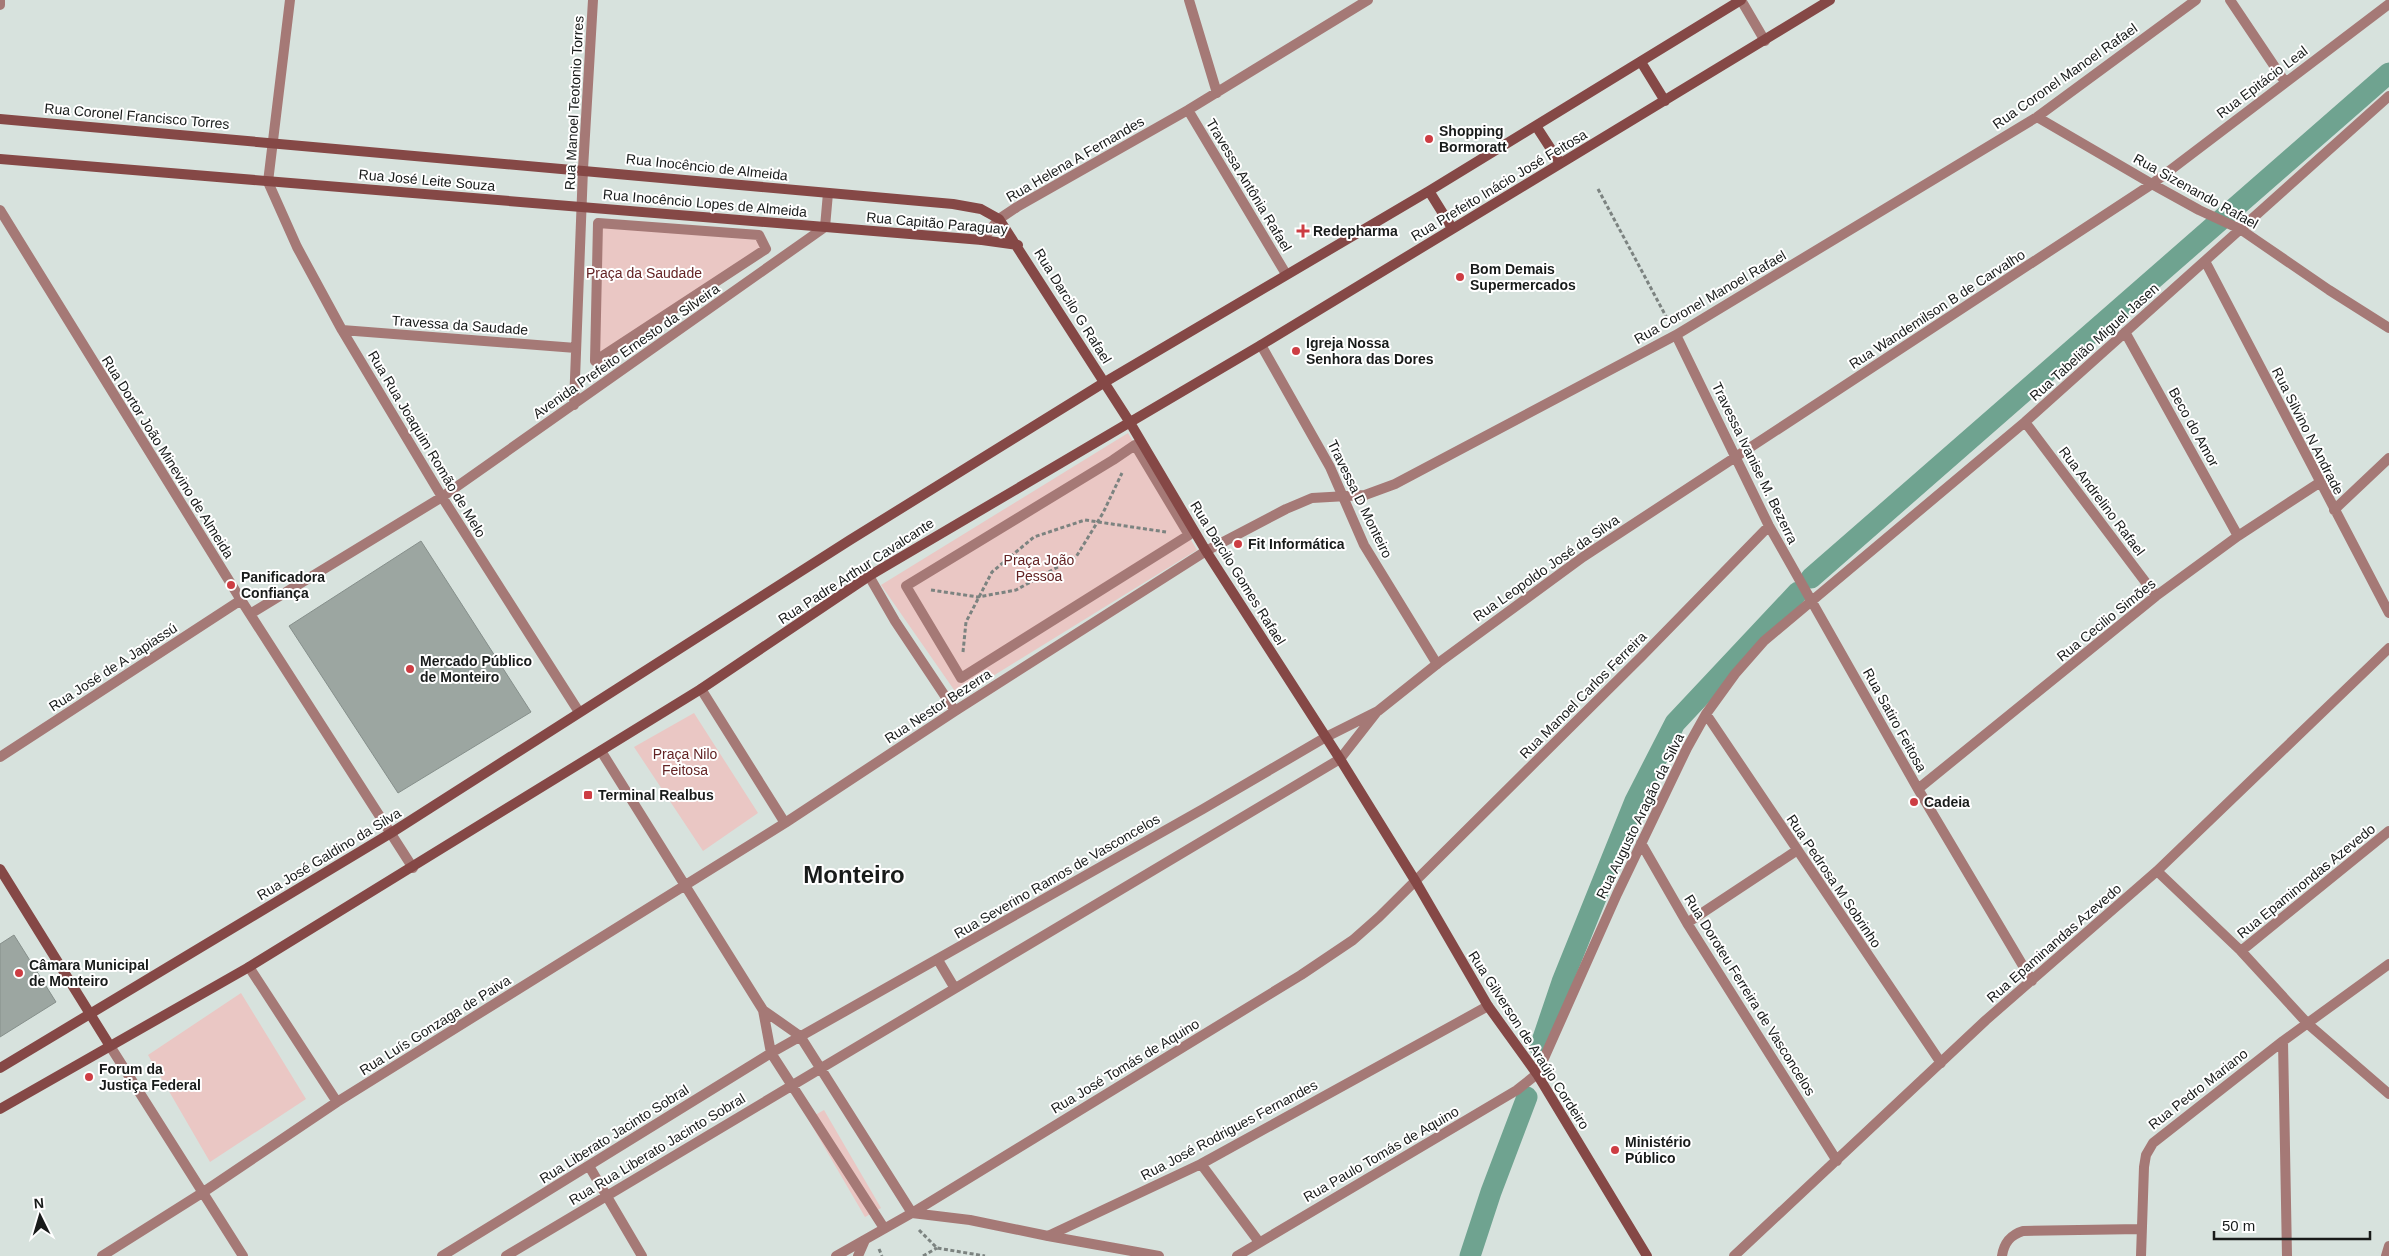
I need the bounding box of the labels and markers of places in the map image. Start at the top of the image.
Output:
place label: Shopping Bormoratt [1439,123,1507,155]
marker: Shopping Bormoratt [1423,133,1435,145]
place label: Redepharma [1313,223,1398,239]
marker: Redepharma [1297,225,1309,237]
place label: Bom Demais Supermercados [1470,261,1576,293]
marker: Bom Demais Supermercados [1454,271,1466,283]
place label: Igreja Nossa Senhora das Dores [1306,335,1434,367]
marker: Igreja Nossa Senhora das Dores [1290,345,1302,357]
place label: Fit Informática [1248,536,1345,552]
marker: Fit Informática [1232,538,1244,550]
place label: Panificadora Confiança [241,569,325,601]
marker: Panificadora Confiança [225,579,237,591]
place label: Mercado Público de Monteiro [420,653,532,685]
marker: Mercado Público de Monteiro [404,663,416,675]
place label: Terminal Realbus [598,787,714,803]
marker: Terminal Realbus [582,789,594,801]
place label: Cadeia [1924,794,1970,810]
marker: Cadeia [1908,796,1920,808]
place label: Câmara Municipal de Monteiro [29,957,149,989]
marker: Câmara Municipal de Monteiro [13,967,25,979]
place label: Forum da Justiça Federal [99,1061,201,1093]
marker: Forum da Justiça Federal [83,1071,95,1083]
place label: Ministério Público [1625,1134,1691,1166]
marker: Ministério Público [1609,1144,1621,1156]

